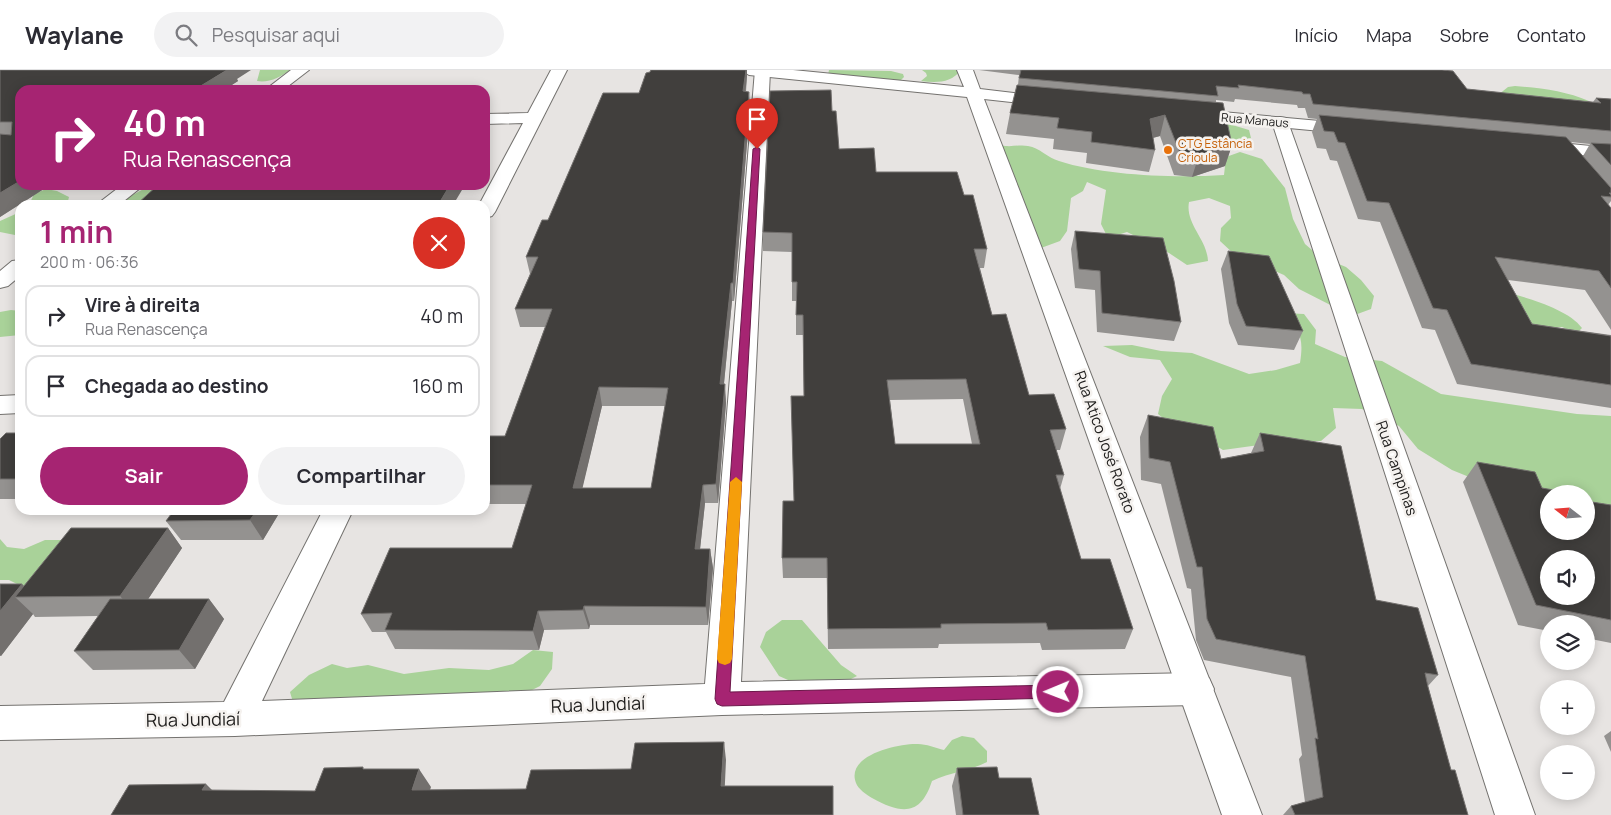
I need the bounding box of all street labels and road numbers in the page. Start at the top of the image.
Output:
street label: Rua Manaus [1221,109,1289,131]
street label: Rua Atico José Rorato [1069,368,1141,516]
street label: Rua Campinas [1371,418,1423,518]
street label: Rua Jundiaí [550,690,646,718]
street label: Rua Jundiaí [146,706,240,732]

